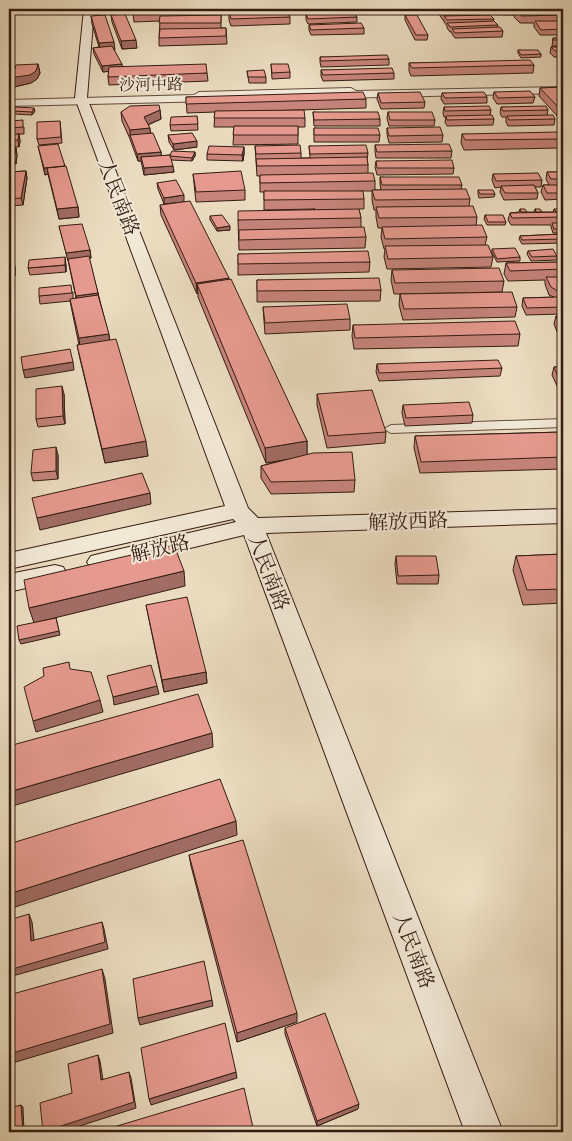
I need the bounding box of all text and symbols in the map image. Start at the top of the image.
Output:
street label: 沙河中路 [119,74,183,95]
street label: 人民南路 [93,155,145,239]
street label: 解放西路 [368,508,448,534]
street label: 解放路 [128,530,192,566]
street label: 人民南路 [243,530,295,614]
street label: 人民南路 [388,908,440,992]

